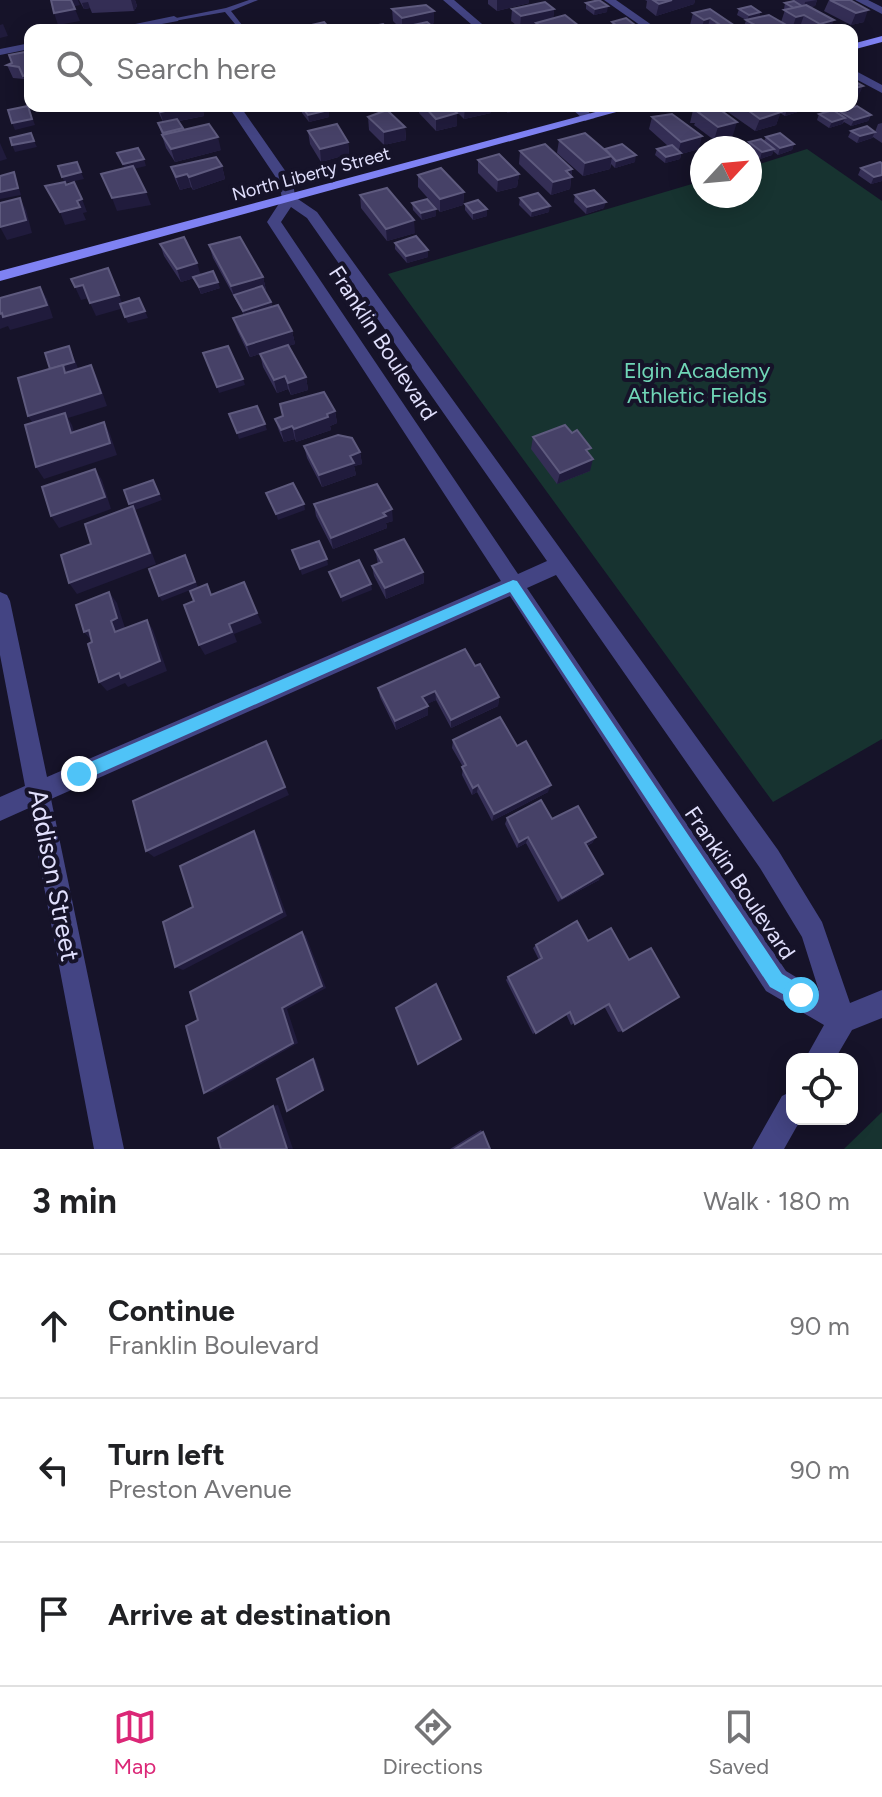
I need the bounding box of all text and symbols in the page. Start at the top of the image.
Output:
search box [24,24,858,112]
icon: search [52,46,96,90]
text: Search here [116,50,276,87]
north arrow [690,136,762,208]
street label: North Liberty Street [229,142,393,206]
street label: Franklin Boulevard [323,261,443,425]
park label: Elgin Academy Athletic Fields [624,357,771,409]
route end [61,756,97,792]
street label: Addison Street [22,786,86,964]
street label: Franklin Boulevard [679,801,801,965]
route start [783,977,819,1013]
map controls [786,1053,858,1125]
button: locate [786,1053,858,1125]
text: 3 min [32,1181,117,1222]
text: Walk · 180 m [703,1185,850,1217]
text: Continue [108,1292,235,1329]
icon: ahead [32,1304,76,1348]
text: 90 m [790,1310,850,1342]
text: Franklin Boulevard [108,1329,319,1361]
text: Turn left [108,1436,225,1473]
icon: left [32,1448,76,1492]
text: 90 m [790,1454,850,1486]
text: Preston Avenue [108,1473,292,1505]
icon: arrive [32,1592,76,1636]
text: Arrive at destination [108,1596,391,1633]
tab: Map [113,1705,157,1780]
tab: Directions [383,1705,483,1780]
tab: Saved [708,1705,769,1780]

